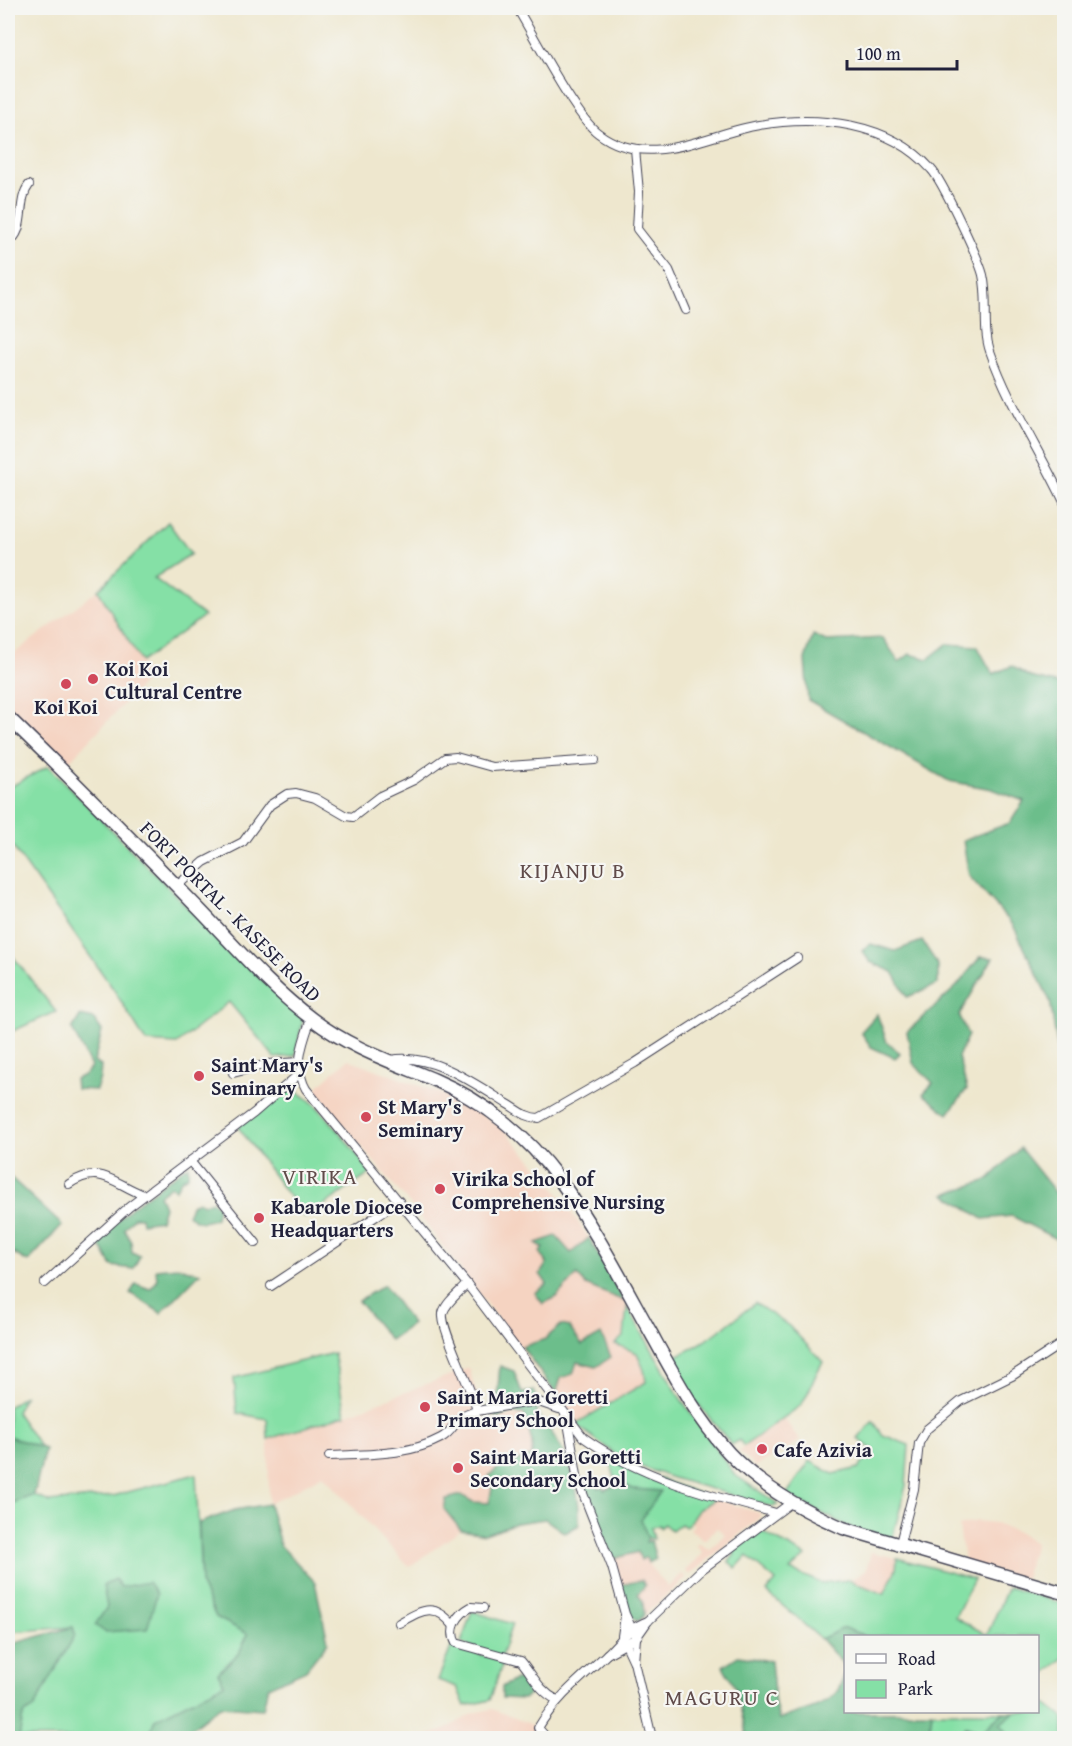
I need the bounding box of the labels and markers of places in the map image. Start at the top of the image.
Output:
place label: Koi Koi Cultural Centre [105,654,242,706]
marker: Koi Koi Cultural Centre [86,672,100,686]
marker: Koi Koi [59,677,73,691]
place label: Koi Koi [34,692,98,721]
place label: Saint Mary's Seminary [211,1050,323,1102]
marker: Saint Mary's Seminary [192,1069,206,1083]
place label: St Mary's Seminary [378,1092,464,1144]
marker: St Mary's Seminary [359,1110,373,1124]
place label: Virika School of Comprehensive Nursing [452,1164,665,1216]
marker: Virika School of Comprehensive Nursing [433,1182,447,1196]
place label: Kabarole Diocese Headquarters [271,1192,423,1244]
marker: Kabarole Diocese Headquarters [252,1211,266,1225]
place label: Saint Maria Goretti Primary School [437,1382,608,1434]
marker: Saint Maria Goretti Primary School [418,1400,432,1414]
place label: Cafe Azivia [774,1435,873,1464]
place label: Saint Maria Goretti Secondary School [470,1442,641,1494]
marker: Cafe Azivia [755,1442,769,1456]
marker: Saint Maria Goretti Secondary School [451,1461,465,1475]

